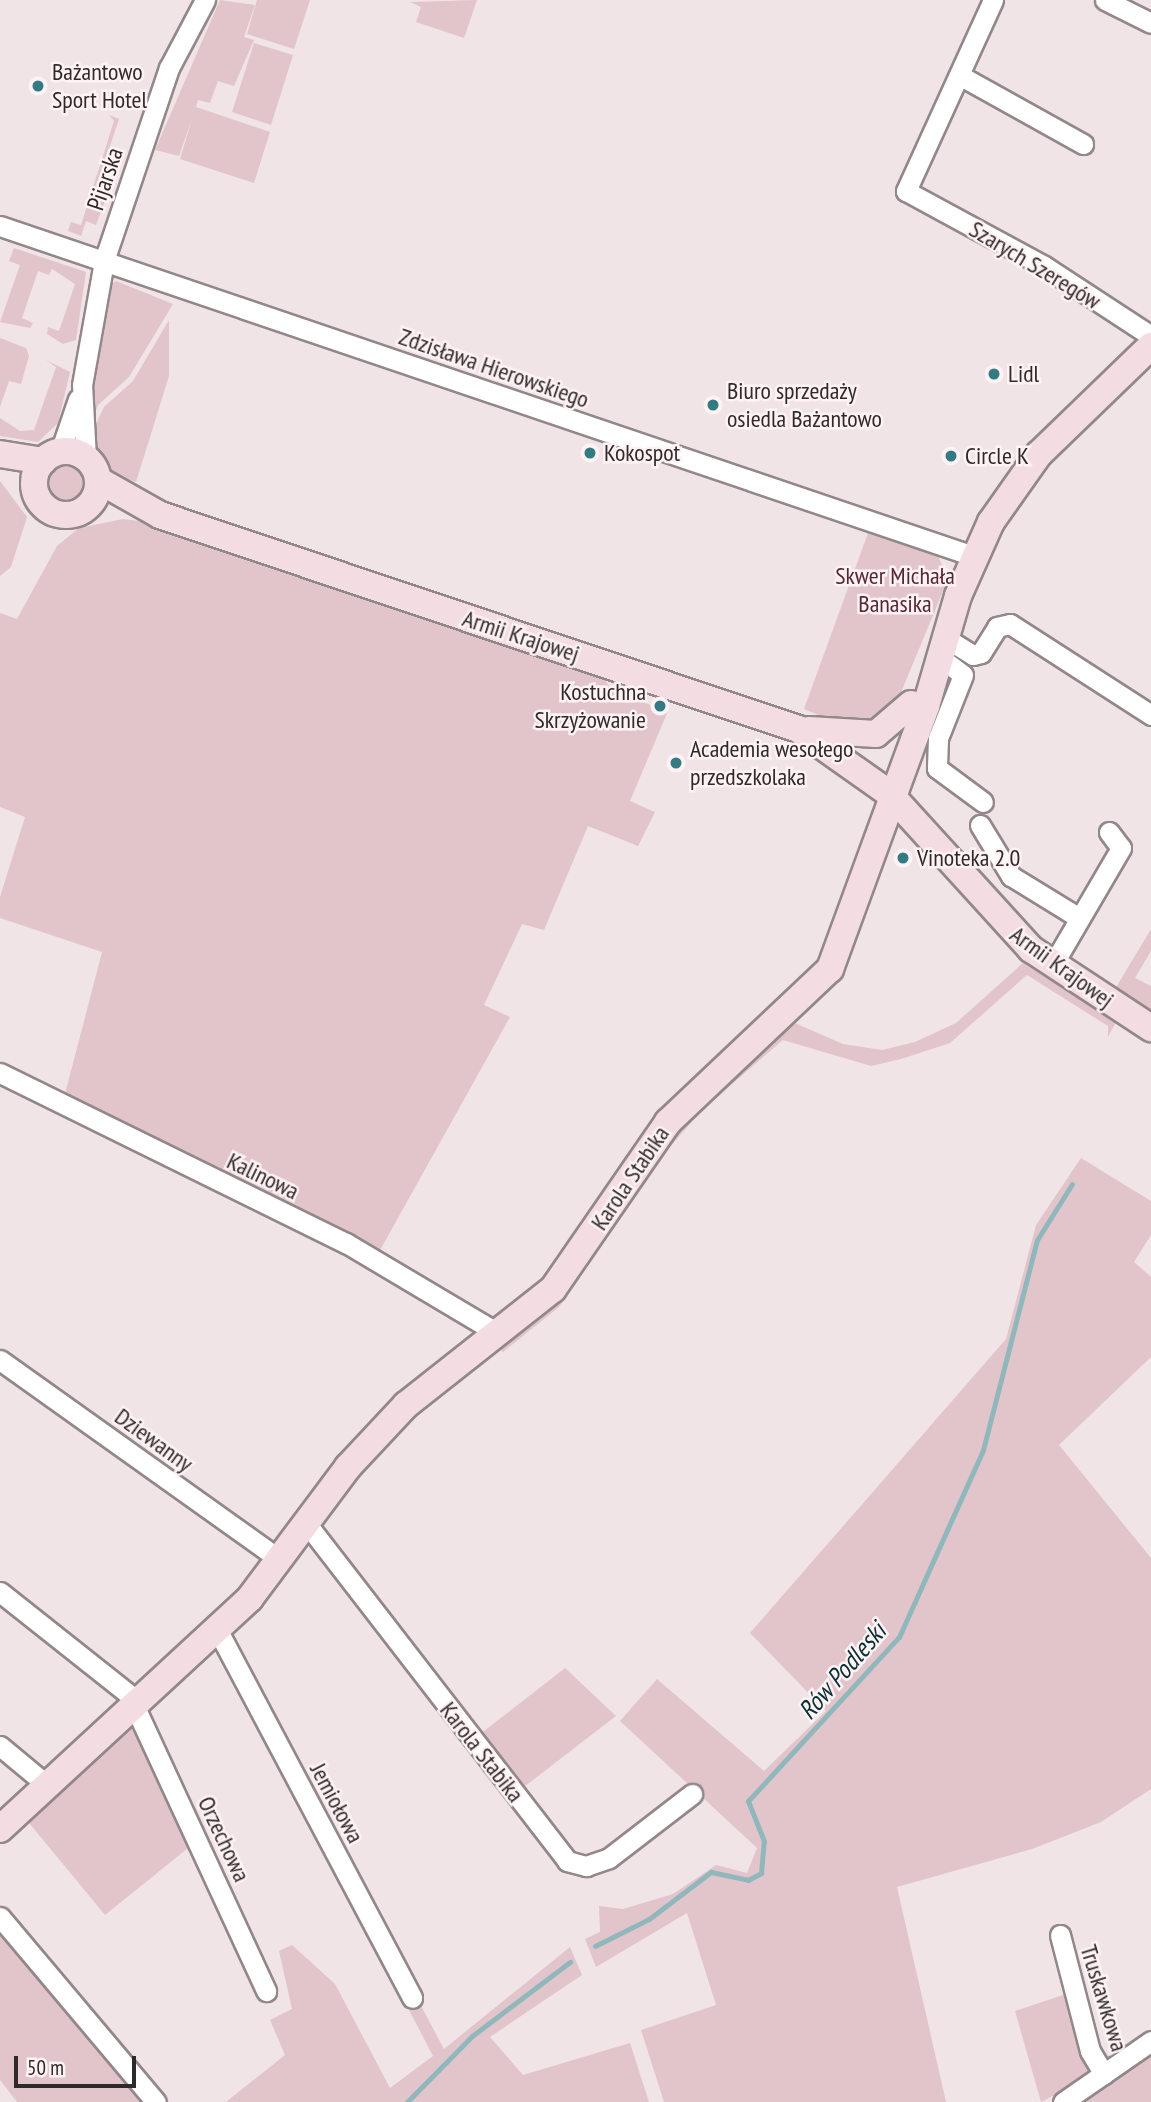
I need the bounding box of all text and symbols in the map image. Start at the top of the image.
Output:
place label: Bażantowo Sport Hotel [52,58,147,114]
marker: Bażantowo Sport Hotel [30,78,46,94]
street label: Pijarska [81,144,129,214]
street label: Szarych Szeregów [964,215,1106,315]
street label: Zdzisława Hierowskiego [395,322,593,414]
place label: Lidl [1008,360,1039,388]
marker: Lidl [986,366,1002,382]
place label: Biuro sprzedaży osiedla Bażantowo [727,377,882,433]
marker: Biuro sprzedaży osiedla Bażantowo [705,397,721,413]
place label: Kokospot [604,439,680,467]
place label: Circle K [965,442,1029,470]
marker: Kokospot [582,445,598,461]
marker: Circle K [943,448,959,464]
park label: Skwer Michała Banasika [835,562,955,618]
street label: Armii Krajowej [459,604,583,668]
place label: Kostuchna Skrzyżowanie [535,678,646,734]
marker: Kostuchna Skrzyżowanie [652,698,668,714]
place label: Academia wesołego przedszkolaka [690,735,853,791]
marker: Academia wesołego przedszkolaka [668,755,684,771]
place label: Vinoteka 2.0 [917,844,1020,872]
marker: Vinoteka 2.0 [895,850,911,866]
street label: Armii Krajowej [1005,920,1119,1014]
street label: Karola Stabika [585,1121,675,1235]
street label: Kalinowa [222,1146,304,1206]
street label: Dziewanny [109,1402,199,1478]
water label: Rów Podleski [791,1616,893,1726]
street label: Karola Stabika [434,1696,530,1808]
street label: Jemiołowa [304,1758,370,1848]
street label: Orzechowa [192,1792,256,1886]
street label: Truskawkowa [1074,1941,1134,2055]
scale bar [18,2042,140,2086]
text: 50 m [27,2054,64,2081]

